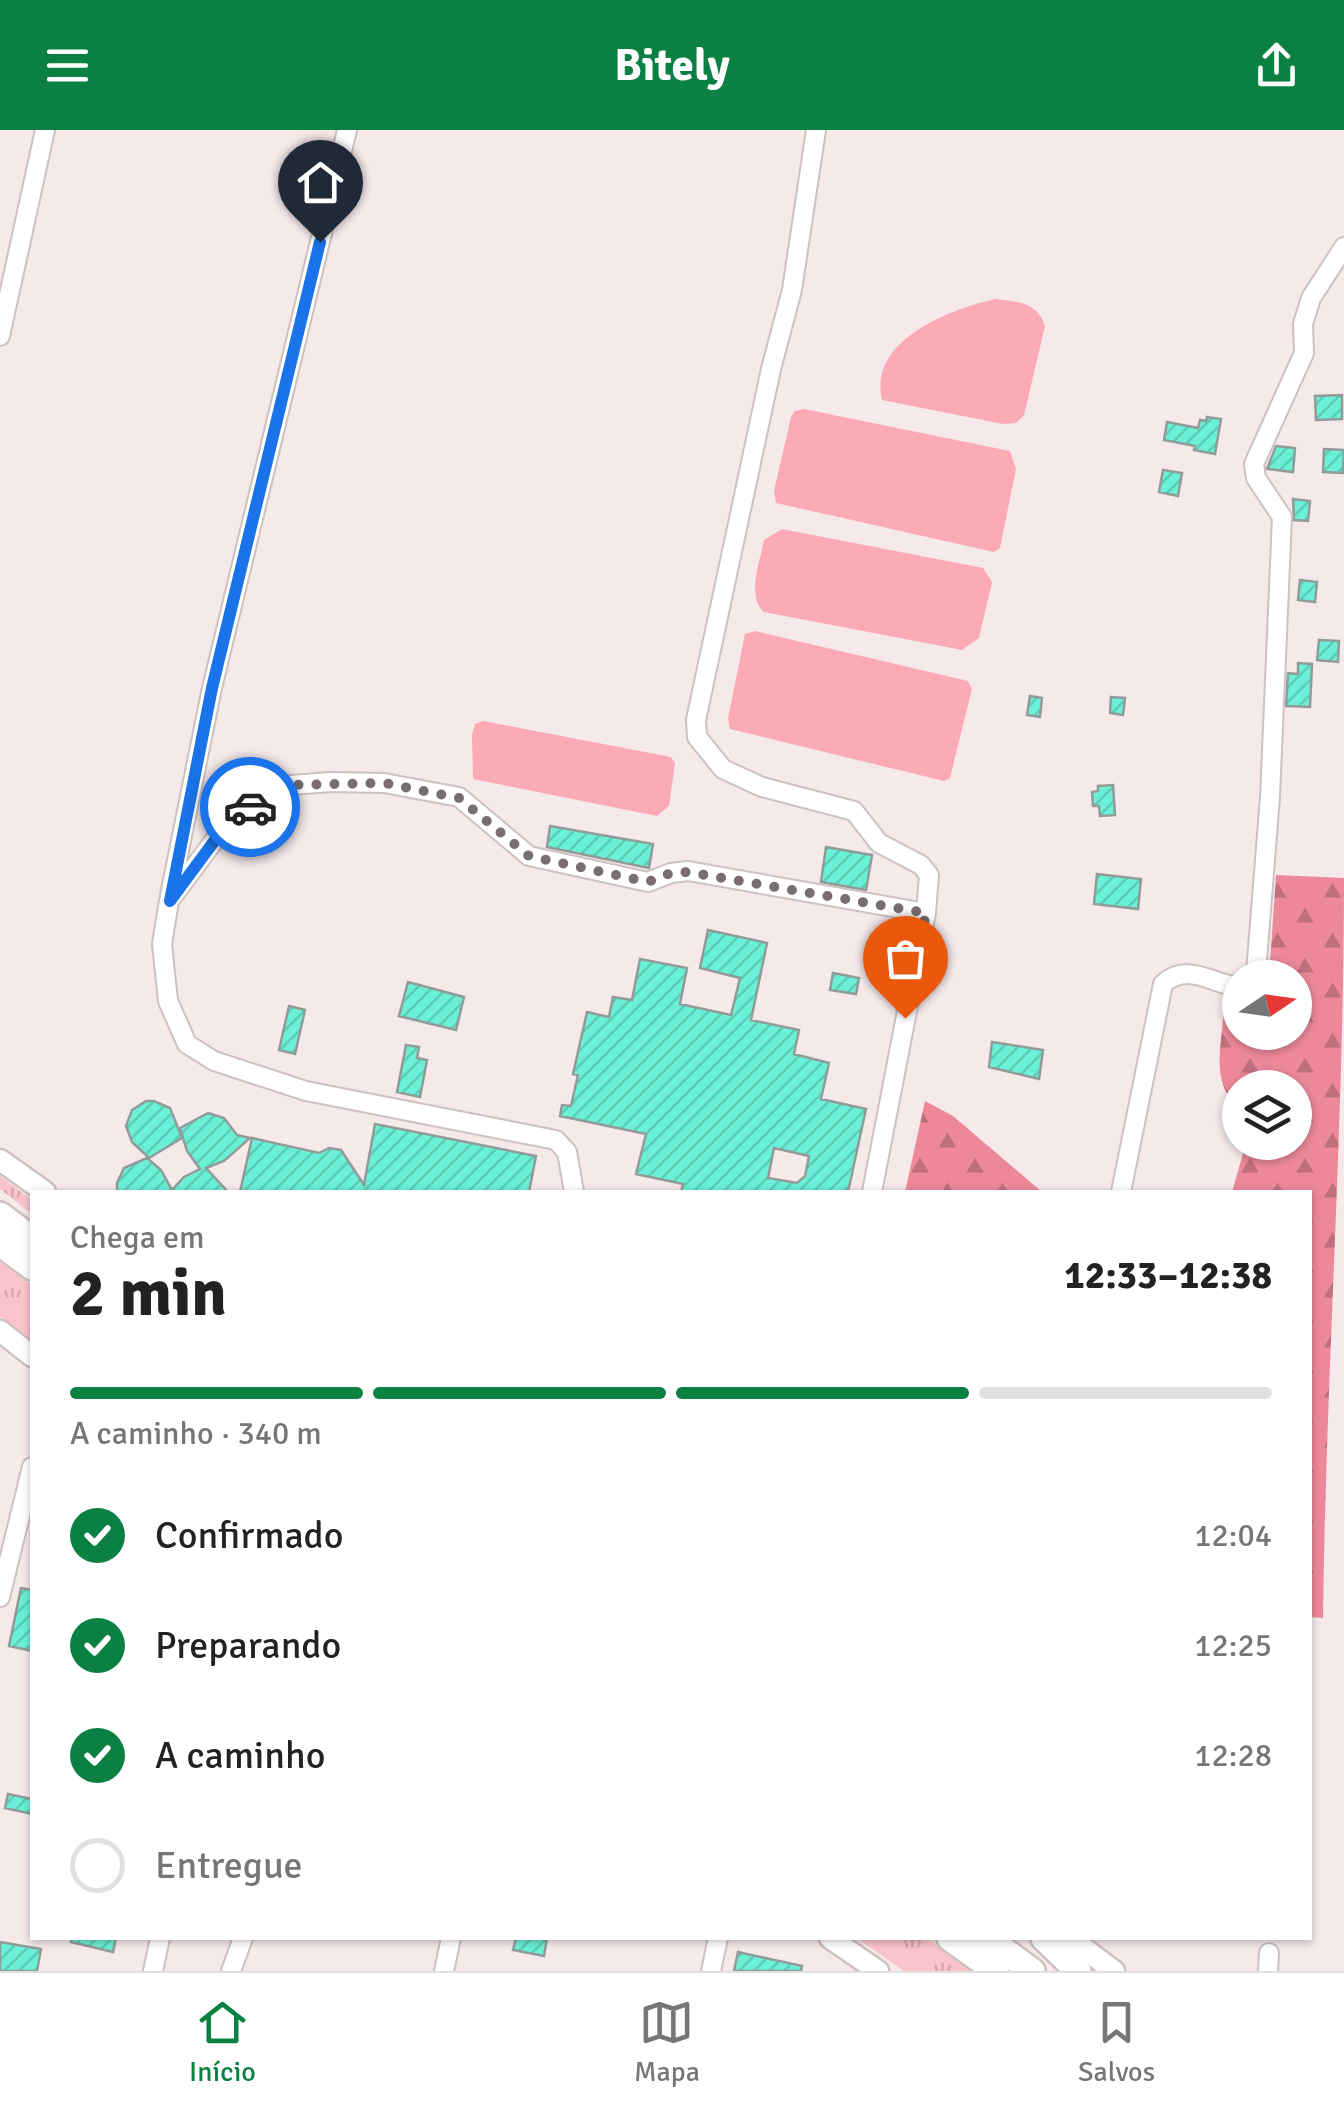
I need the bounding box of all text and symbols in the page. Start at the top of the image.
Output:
icon: menu [40,38,95,93]
text: Bitely [614,38,730,93]
icon: share [1249,38,1304,93]
pin [278,140,363,243]
icon: home [293,155,348,210]
courier [200,757,300,857]
icon: car [223,780,278,835]
pin [863,916,948,1019]
icon: bag [878,931,933,986]
north arrow [1222,960,1312,1050]
map controls [1222,960,1312,1160]
button: layers [1222,1070,1312,1160]
text: Chega em [70,1218,204,1257]
text: 12:33–12:38 [1064,1252,1272,1299]
text: 2 min [70,1254,227,1334]
text: A caminho · 340 m [70,1414,322,1453]
icon: check [70,1508,125,1563]
text: Confirmado [155,1512,344,1559]
text: 12:04 [1194,1516,1272,1555]
icon: check [70,1618,125,1673]
text: Preparando [155,1622,341,1669]
text: 12:25 [1194,1626,1272,1665]
icon: check [70,1728,125,1783]
text: A caminho [155,1732,326,1779]
text: 12:28 [1194,1736,1272,1775]
text: Entregue [155,1842,303,1889]
tab: Início [189,1995,256,2089]
tab: Mapa [634,1995,700,2089]
tab: Salvos [1078,1995,1155,2089]

